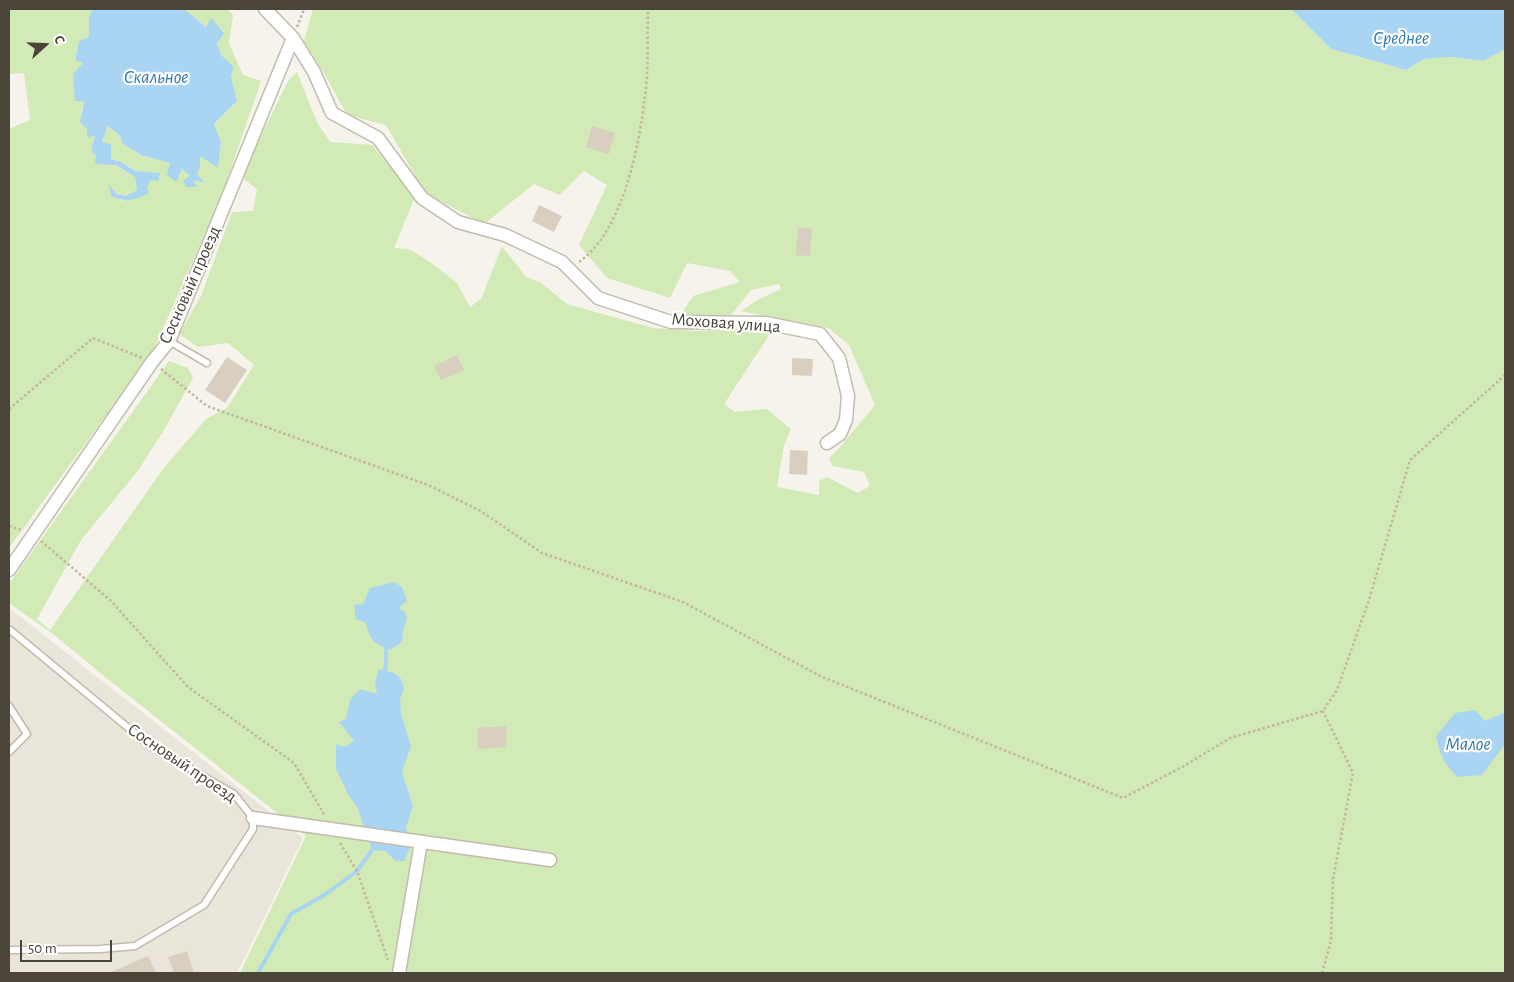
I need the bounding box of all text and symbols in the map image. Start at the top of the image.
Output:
north arrow [20,20,70,70]
water label: Среднее [1373,27,1429,49]
text: С [51,34,67,46]
water label: Скальное [124,66,188,88]
street label: Сосновый проезд [154,223,226,347]
street label: Моховая улица [671,308,781,338]
street label: Сосновый проезд [123,719,241,807]
water label: Малое [1446,733,1490,755]
scale bar [22,930,115,962]
text: 50 m [28,941,57,956]

